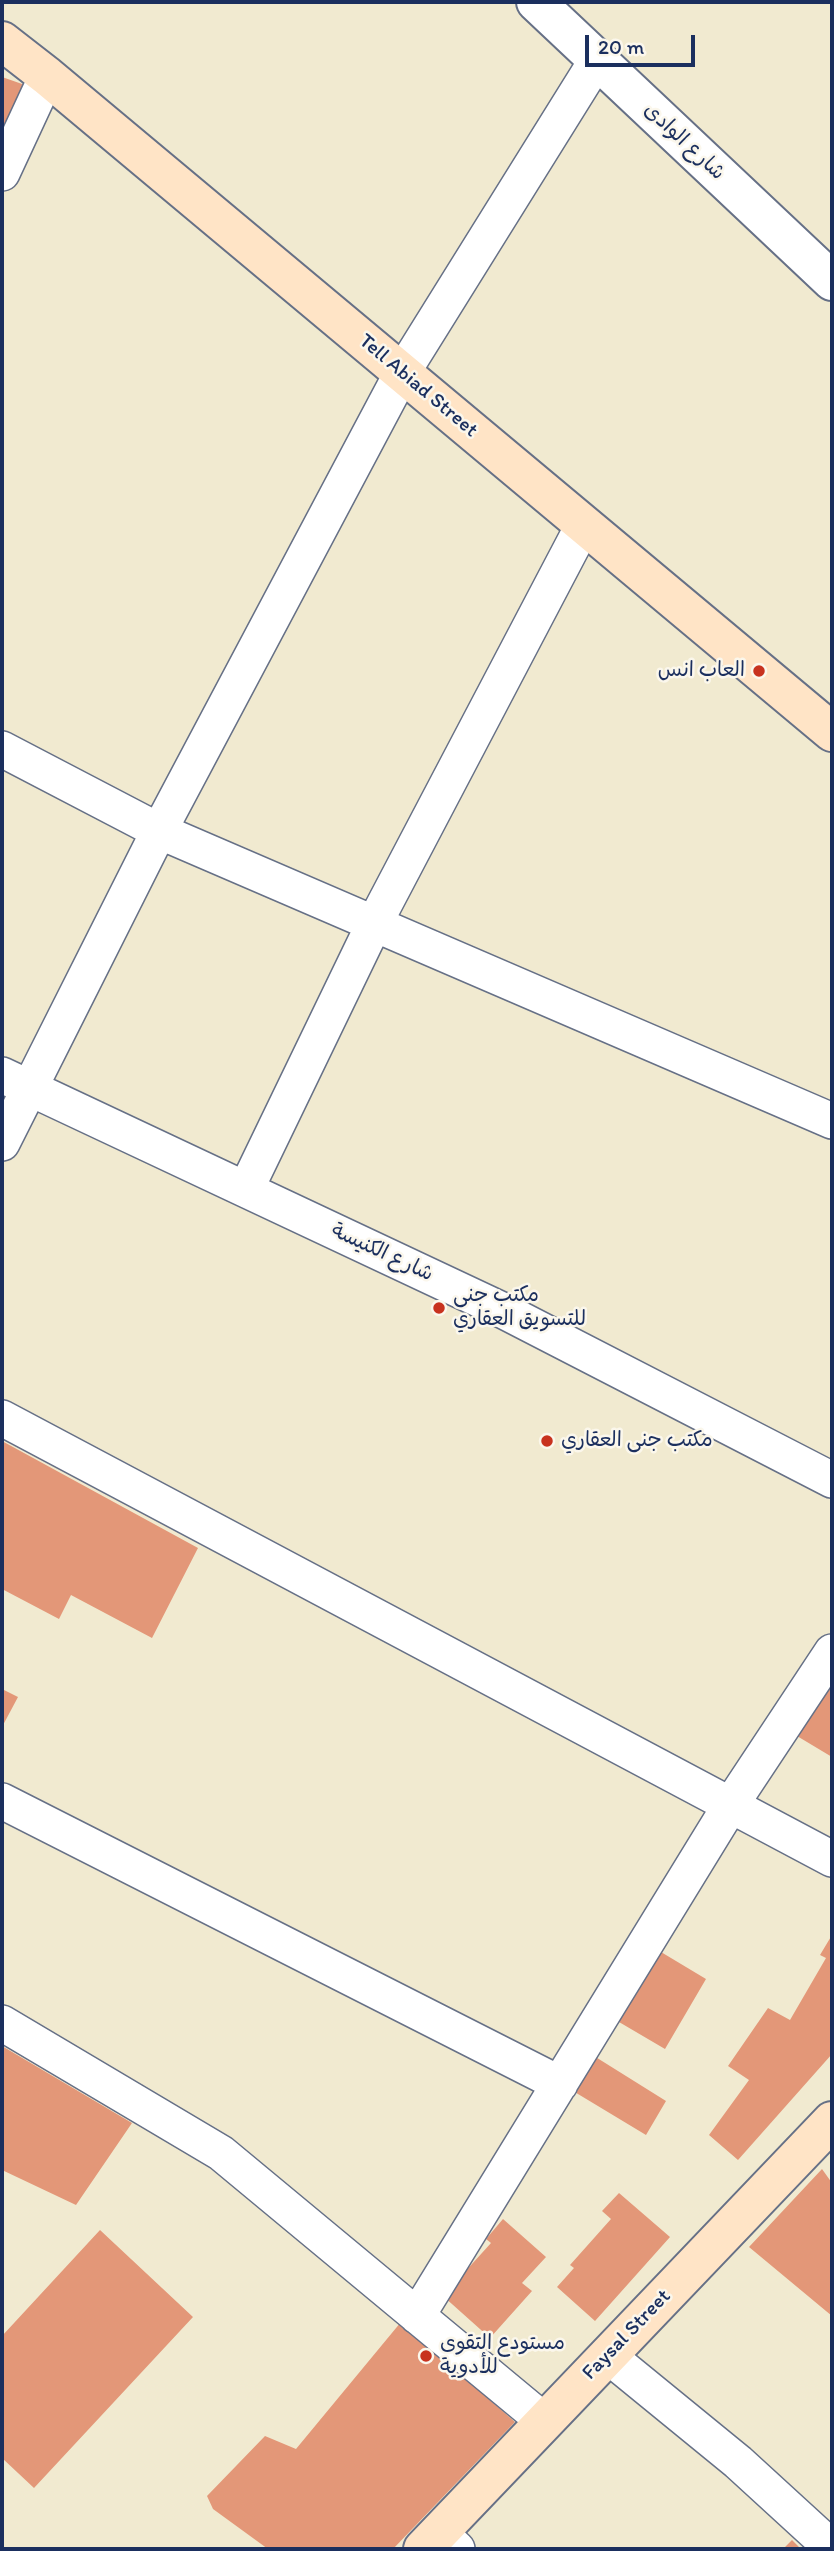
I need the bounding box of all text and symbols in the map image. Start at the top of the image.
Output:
scale bar [589,21,699,65]
text: 20 m [598,34,644,59]
street label: شارع الوادى [638,98,730,186]
street label: Tell Abiad Street [353,329,483,443]
place label: العاب انس [658,658,745,684]
marker: العاب انس [751,663,767,679]
street label: شارع الكنيسة [327,1218,437,1288]
place label: مكتب جنى للتسويق العقاري [453,1283,586,1333]
marker: مكتب جنى للتسويق العقاري [431,1300,447,1316]
place label: مكتب جنى العقاري [561,1428,713,1454]
marker: مكتب جنى العقاري [539,1433,555,1449]
street label: Faysal Street [577,2284,677,2386]
place label: مستودع التقوى للأدوية [440,2331,565,2381]
marker: مستودع التقوى للأدوية [418,2348,434,2364]

